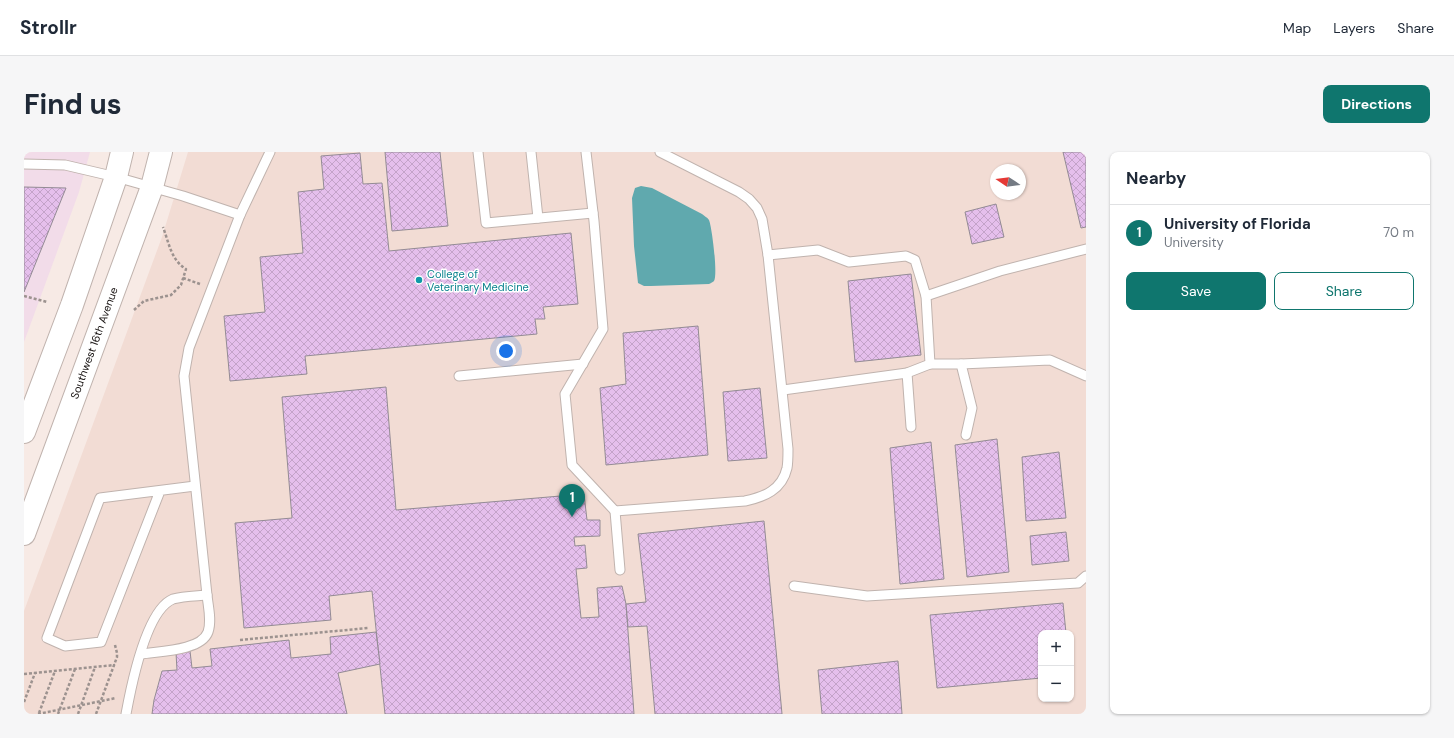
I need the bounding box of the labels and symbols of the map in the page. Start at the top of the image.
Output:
north arrow [990,164,1026,200]
place label: College of Veterinary Medicine [427,267,529,294]
marker: College of Veterinary Medicine [414,275,424,285]
street label: Southwest 16th Avenue [67,285,121,401]
your location [496,341,516,361]
pin: 1 [559,484,585,517]

